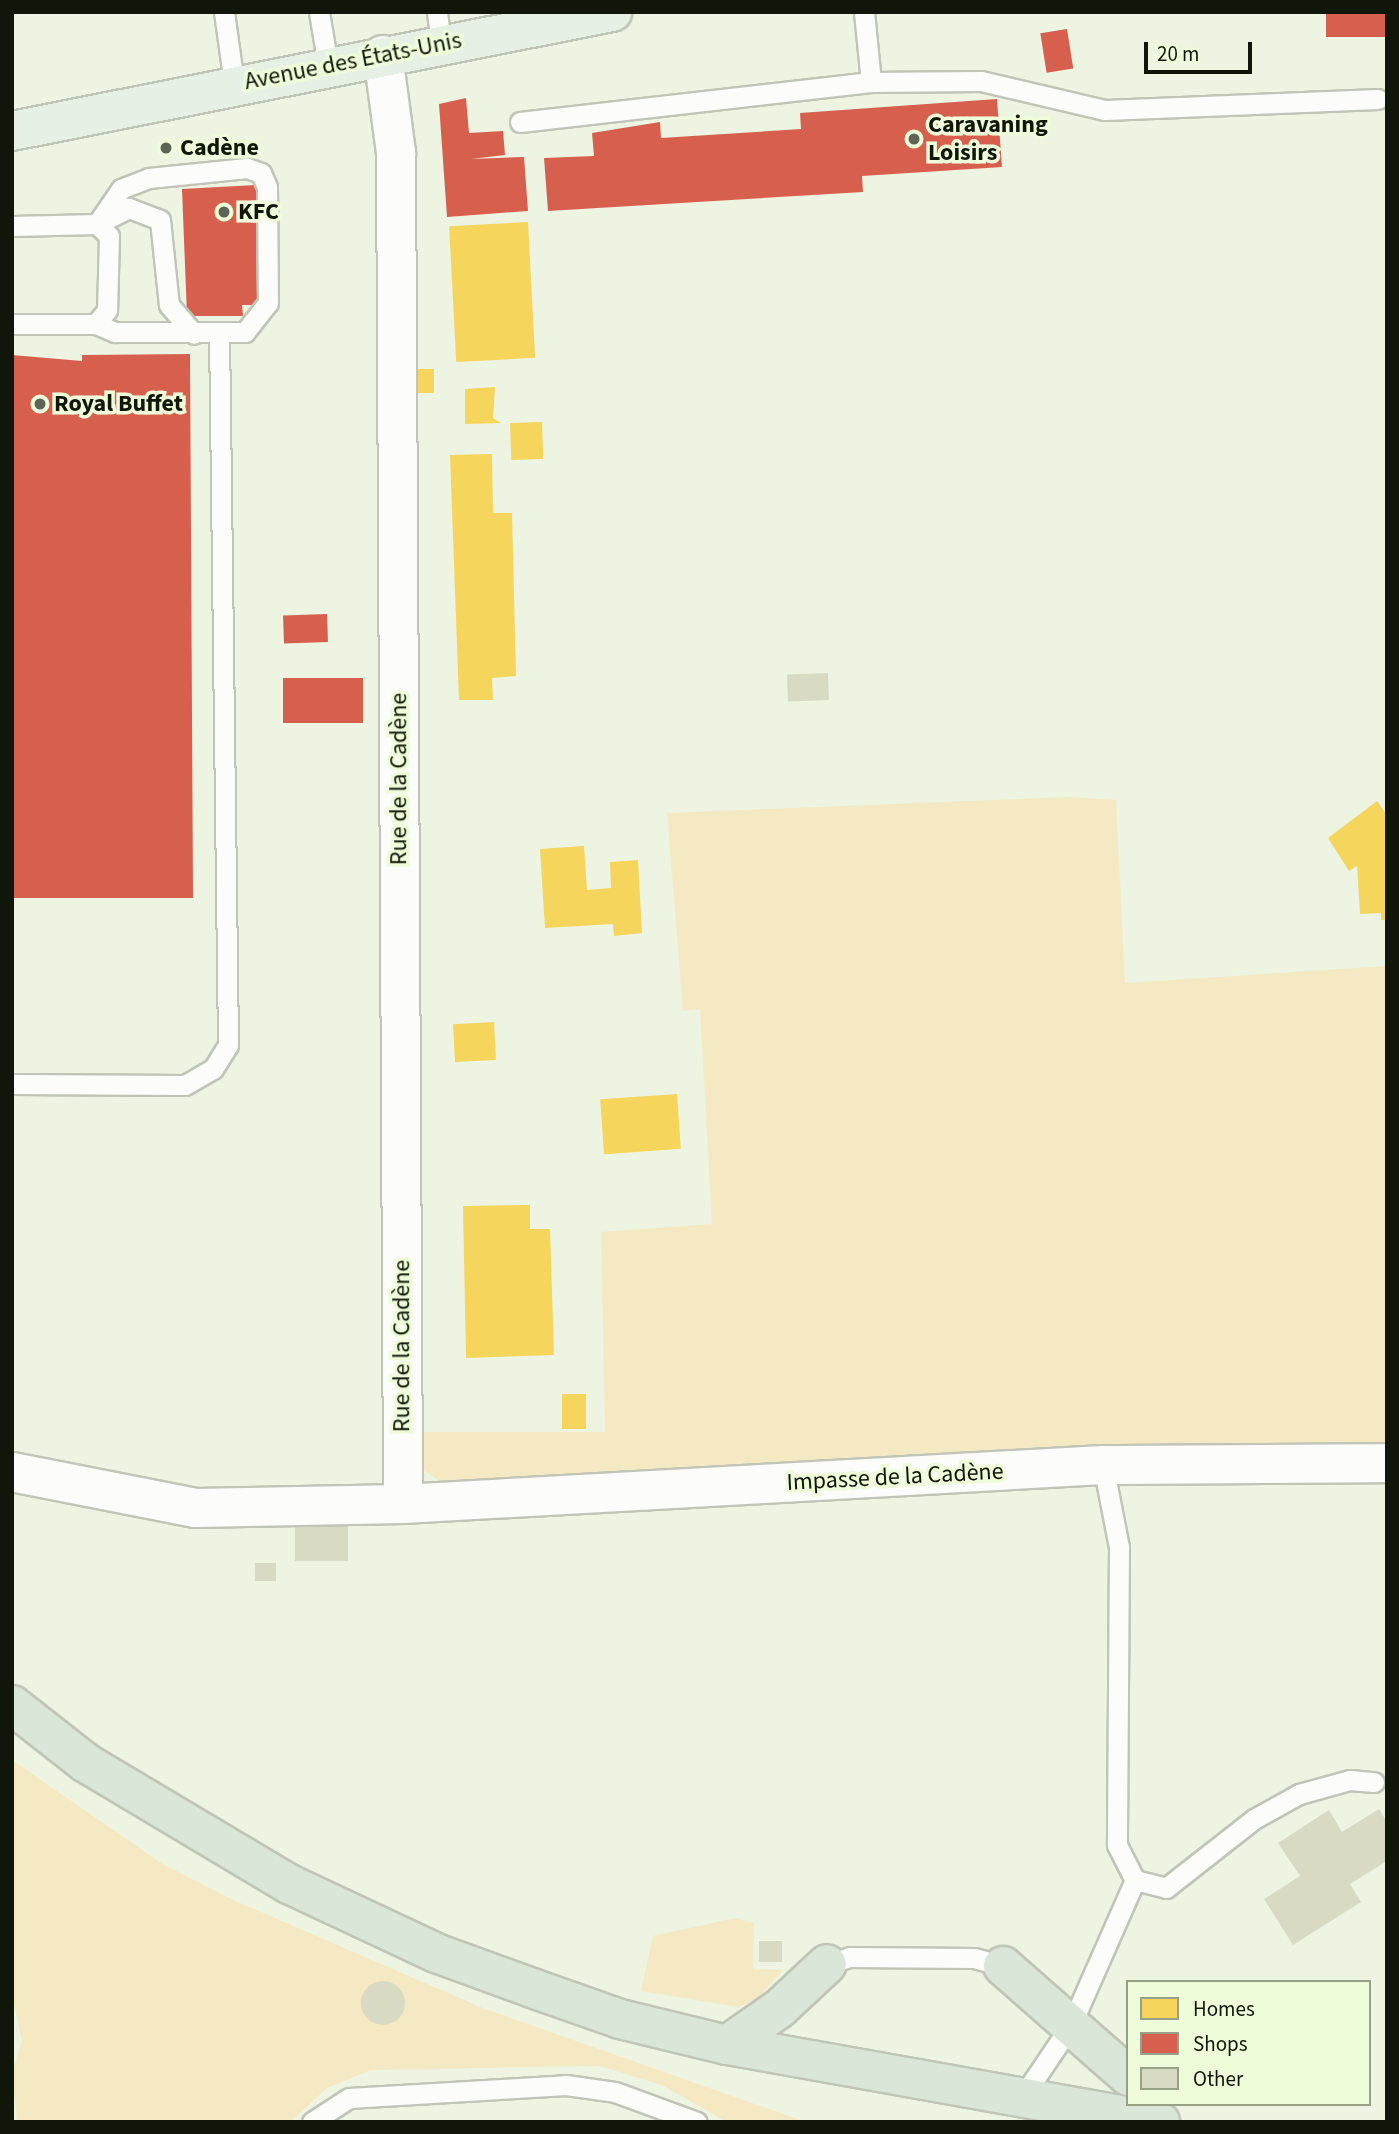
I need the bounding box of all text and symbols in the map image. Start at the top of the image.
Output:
street label: Avenue des États-Unis [242,26,464,96]
scale bar [1147,28,1256,72]
text: 20 m [1157,39,1199,69]
place label: Caravaning Loisirs [928,111,1048,167]
marker: Caravaning Loisirs [906,131,922,147]
place label: Cadène [180,134,259,162]
marker: Cadène [158,140,174,156]
place label: KFC [238,198,279,226]
marker: KFC [216,204,232,220]
place label: Royal Buffet [54,390,183,418]
marker: Royal Buffet [32,396,48,412]
street label: Rue de la Cadène [385,693,413,865]
street label: Rue de la Cadène [388,1260,416,1432]
street label: Impasse de la Cadène [786,1457,1004,1497]
legend [1126,1980,1371,2106]
text: Homes [1193,1994,1255,2024]
text: Shops [1193,2029,1247,2059]
text: Other [1193,2064,1243,2094]

